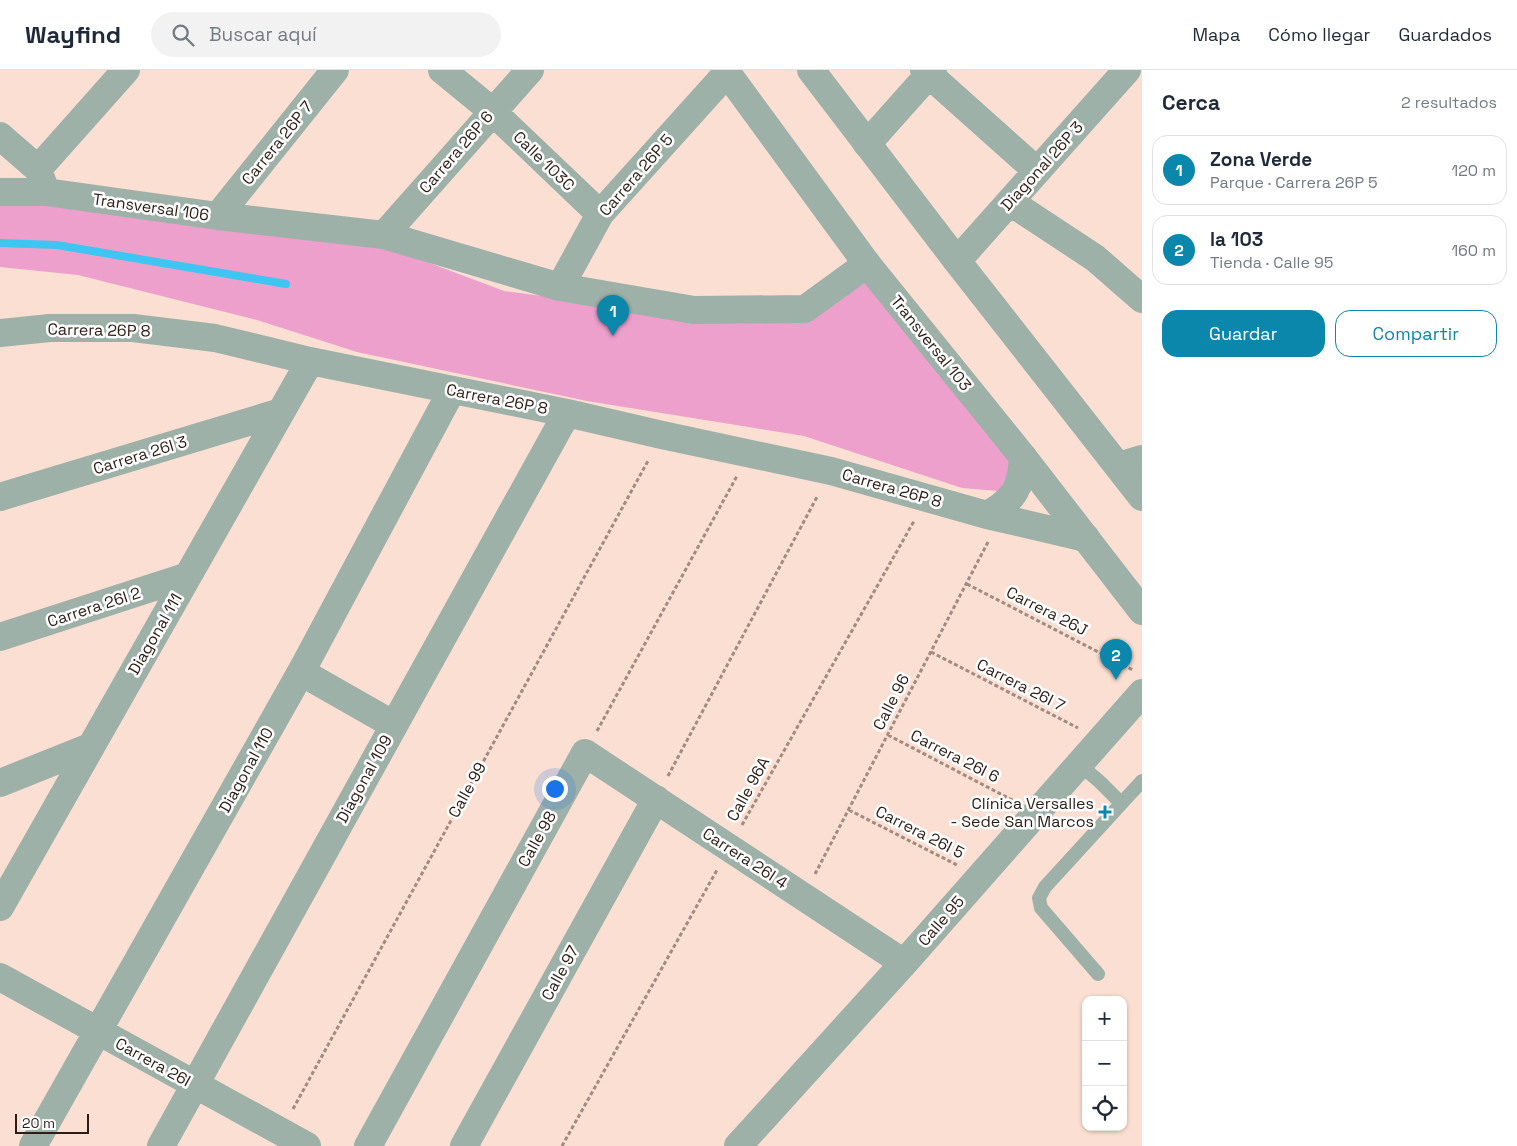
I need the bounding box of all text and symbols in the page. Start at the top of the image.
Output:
search box [151,12,501,57]
text: Wayfind [25,19,121,50]
icon: search [169,21,197,49]
text: Buscar aquí [209,22,317,47]
text: Mapa [1192,23,1240,46]
text: Cómo llegar [1268,23,1370,46]
text: Guardados [1398,23,1492,46]
text: Cerca [1162,89,1220,116]
text: 2 resultados [1401,92,1497,113]
street label: Carrera 26P 7 [237,97,317,189]
street label: Carrera 26P 6 [414,106,498,198]
street label: Diagonal 26P 3 [996,117,1088,215]
street label: Calle 103C [509,126,579,196]
street label: Carrera 26P 5 [594,129,678,221]
text: Zona Verde [1210,147,1312,172]
text: 1 [1175,160,1183,181]
text: 120 m [1452,160,1496,181]
text: Parque · Carrera 26P 5 [1210,172,1378,193]
street label: Transversal 106 [92,188,210,226]
text: la 103 [1210,227,1263,252]
text: 2 [1174,240,1184,261]
text: 160 m [1451,240,1496,261]
text: Tienda · Calle 95 [1210,252,1333,273]
street label: Transversal 103 [886,291,976,395]
pin: 1 [597,295,629,336]
button: Guardar [1162,310,1325,357]
button: Compartir [1335,310,1497,357]
street label: Carrera 26P 8 [47,319,151,341]
street label: Carrera 26P 8 [444,379,550,419]
street label: Carrera 26I 3 [91,431,189,479]
street label: Carrera 26P 8 [840,464,944,512]
street label: Carrera 26J [1003,581,1091,641]
street label: Carrera 26I 2 [45,582,143,632]
street label: Diagonal 111 [123,589,187,679]
pin: 2 [1100,639,1132,680]
street label: Carrera 26I 7 [973,654,1069,716]
street label: Calle 96 [868,670,914,734]
street label: Diagonal 110 [214,724,278,816]
street label: Carrera 26I 6 [907,725,1003,787]
street label: Diagonal 109 [331,731,397,827]
street label: Calle 96A [722,753,774,825]
street label: Calle 99 [443,758,491,822]
your location [542,776,568,802]
place label: Clínica Versalles - Sede San Marcos [950,793,1094,832]
street label: Carrera 26I 5 [872,801,968,863]
marker: Clínica Versalles - Sede San Marcos [1098,805,1112,819]
street label: Calle 98 [513,807,561,871]
street label: Carrera 26I 4 [699,823,791,893]
street label: Calle 95 [913,891,969,951]
street label: Calle 97 [536,942,584,1004]
map controls [1082,996,1127,1131]
button: + [1082,996,1127,1041]
street label: Carrera 26I [112,1033,194,1091]
button: − [1082,1041,1127,1086]
button: locate [1082,1086,1127,1131]
scale bar [15,1111,89,1134]
text: 20 m [22,1114,55,1132]

